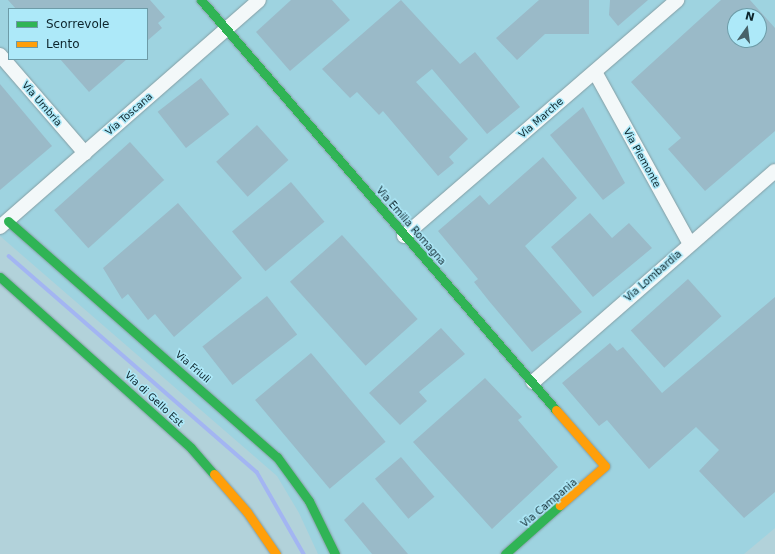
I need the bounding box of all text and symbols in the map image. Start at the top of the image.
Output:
legend [8,8,148,60]
north arrow [727,8,767,48]
text: N [744,9,756,24]
text: Scorrevole [46,17,110,31]
text: Lento [46,37,80,51]
street label: Via Umbria [19,79,65,129]
street label: Via Toscana [103,90,155,138]
street label: Via Marche [516,95,566,141]
street label: Via Piemonte [621,126,663,190]
street label: Via Emilia Romagna [374,184,448,268]
street label: Via Lombardia [622,248,684,304]
street label: Via Friuli [173,349,213,385]
street label: Via di Gello Est [122,369,186,429]
street label: Via Campania [519,476,579,530]

